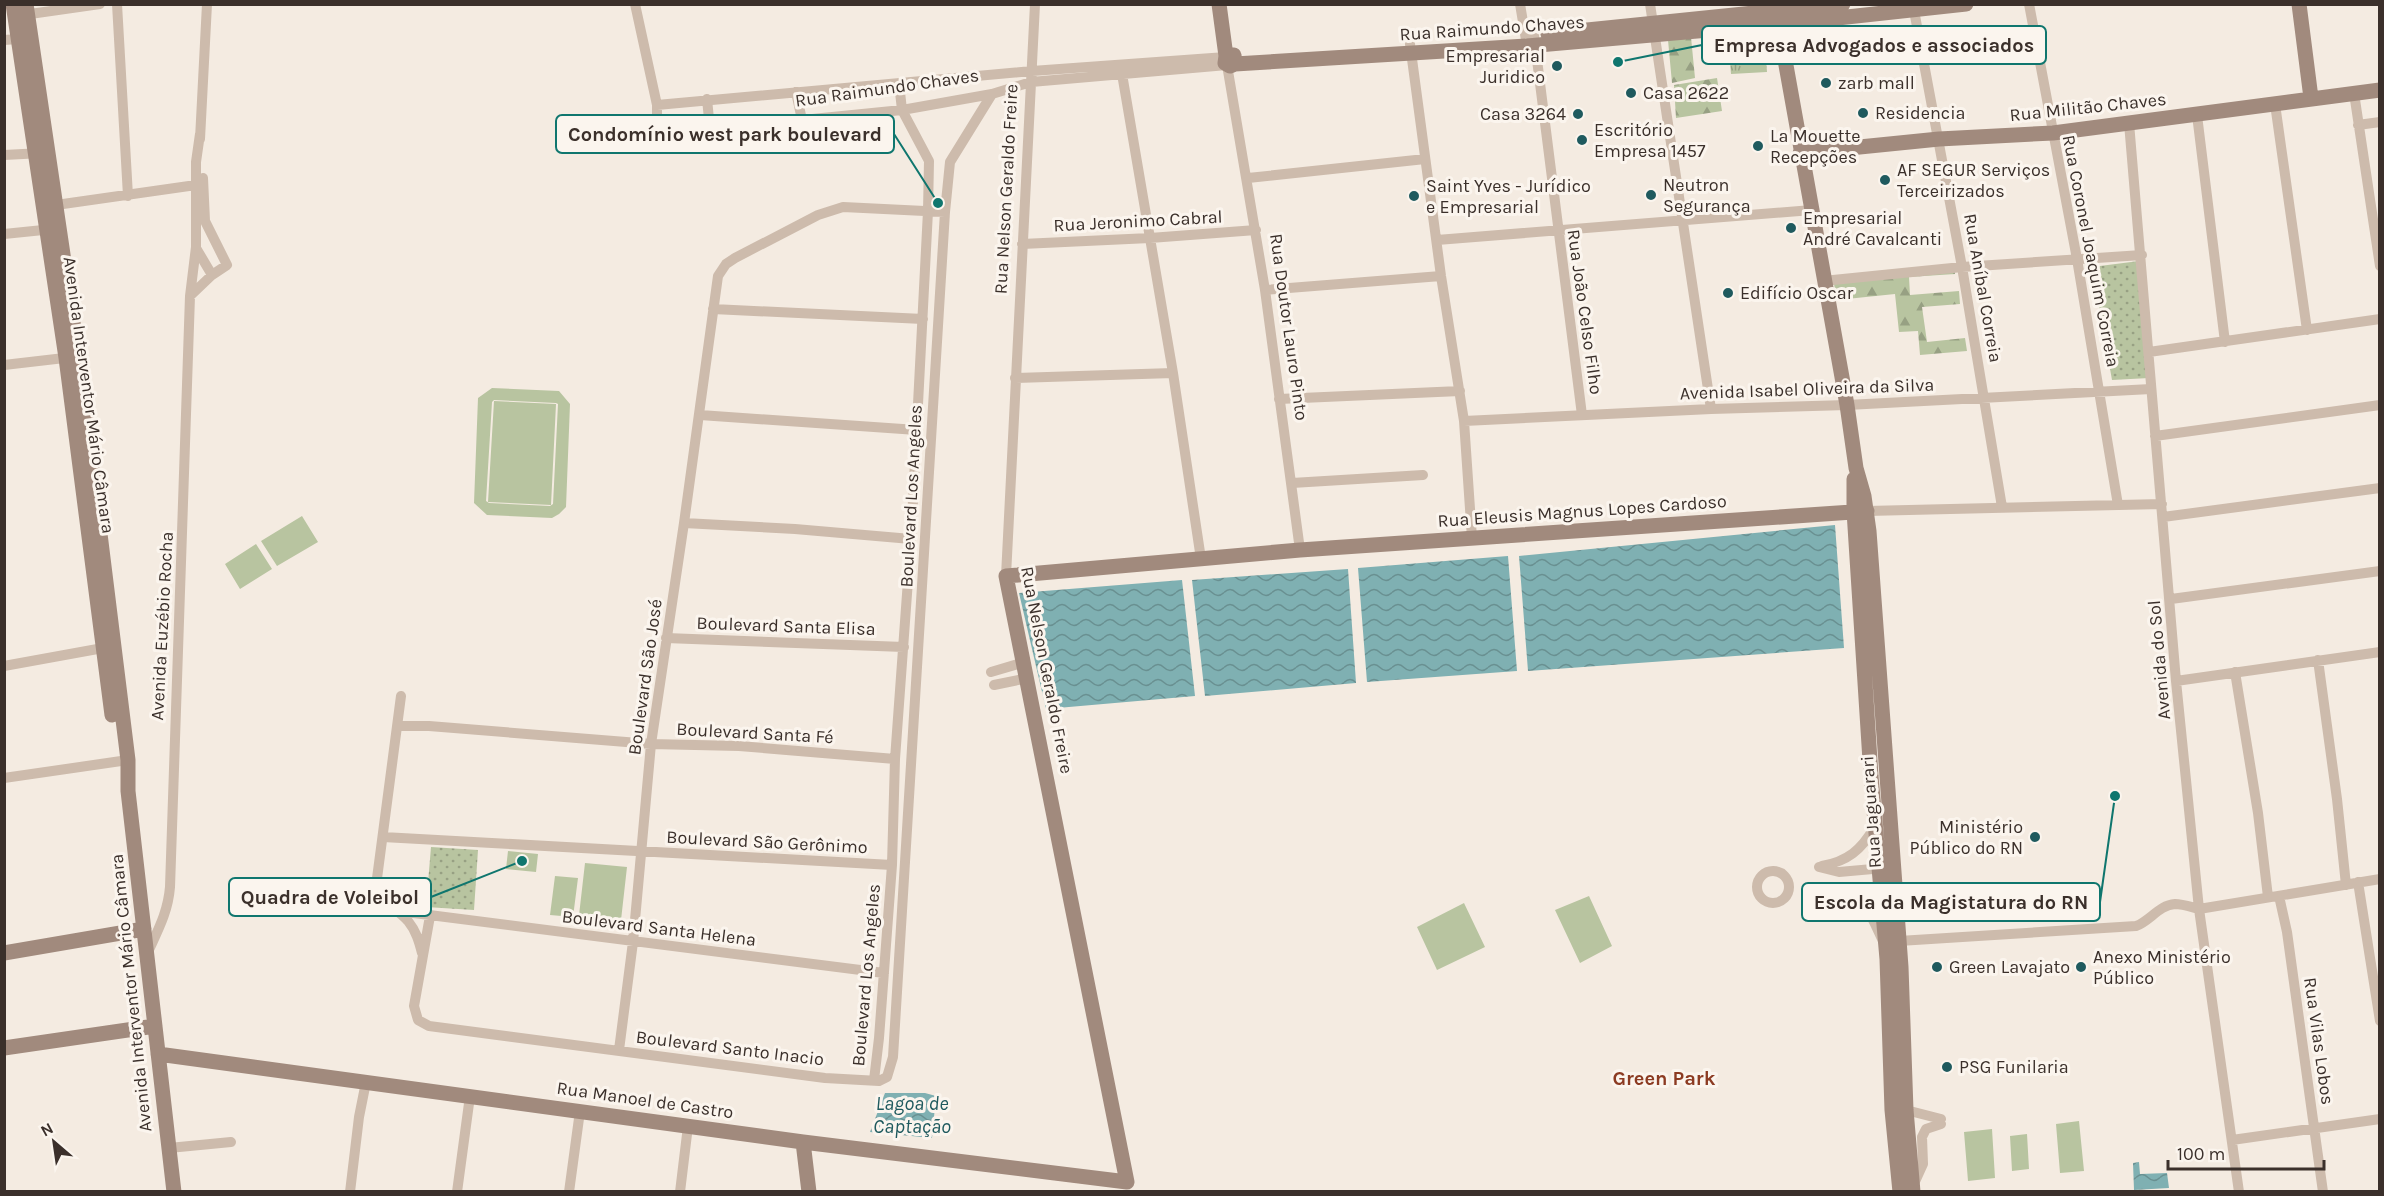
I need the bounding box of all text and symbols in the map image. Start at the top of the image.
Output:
street label: Rua Raimundo Chaves [1399,11,1585,45]
callout: Empresa Advogados e associados [1702,26,2046,64]
text: Empresa Advogados e associados [1714,34,2034,57]
place label: Empresarial Juridico [1446,45,1545,88]
marker: Empresarial Juridico [1550,59,1564,73]
street label: Rua Raimundo Chaves [794,64,980,112]
place label: zarb mall [1838,72,1915,94]
marker: zarb mall [1819,76,1833,90]
place label: Casa 2622 [1643,82,1729,104]
street label: Rua Nelson Geraldo Freire [990,83,1022,295]
marker: Casa 2622 [1624,86,1638,100]
street label: Rua Militão Chaves [2009,88,2167,126]
place label: Residencia [1875,102,1965,124]
place label: Casa 3264 [1480,103,1566,125]
marker: Residencia [1856,106,1870,120]
marker: Casa 3264 [1571,107,1585,121]
callout: Condomínio west park boulevard [556,115,894,153]
place label: Escritório Empresa 1457 [1594,119,1706,162]
text: Condomínio west park boulevard [568,123,882,146]
place label: La Mouette Recepções [1770,125,1861,168]
marker: Escritório Empresa 1457 [1575,133,1589,147]
street label: Rua Coronel Joaquim Correia [2058,133,2124,369]
marker: La Mouette Recepções [1751,139,1765,153]
place label: AF SEGUR Serviços Terceirizados [1897,159,2050,202]
marker: AF SEGUR Serviços Terceirizados [1878,173,1892,187]
place label: Neutron Segurança [1663,174,1751,217]
place label: Saint Yves - Jurídico e Empresarial [1426,175,1591,218]
marker: Neutron Segurança [1644,188,1658,202]
marker: Saint Yves - Jurídico e Empresarial [1407,189,1421,203]
street label: Rua Jeronimo Cabral [1053,206,1223,236]
place label: Empresarial André Cavalcanti [1803,207,1942,250]
street label: Rua Aníbal Correia [1959,212,2007,364]
marker: Empresarial André Cavalcanti [1784,221,1798,235]
street label: Rua João Celso Filho [1563,228,1607,396]
street label: Rua Doutor Lauro Pinto [1265,232,1313,422]
street label: Avenida Interventor Mário Câmara [59,255,119,535]
place label: Edifício Oscar [1740,282,1854,304]
marker: Edifício Oscar [1721,286,1735,300]
street label: Avenida Isabel Oliveira da Silva [1679,374,1935,404]
street label: Boulevard Los Angeles [895,404,927,588]
street label: Rua Eleusis Magnus Lopes Cardoso [1437,490,1727,532]
street label: Avenida Euzébio Rocha [146,531,178,721]
street label: Rua Nelson Geraldo Freire [1016,565,1078,775]
street label: Boulevard São José [623,598,667,756]
street label: Avenida do Sol [2143,599,2175,721]
street label: Boulevard Santa Elisa [696,612,876,640]
street label: Boulevard Santa Fé [676,718,834,748]
street label: Rua Jaguarari [1856,755,1886,869]
place label: Ministério Público do RN [1910,816,2023,859]
street label: Boulevard São Gerônimo [666,826,868,858]
marker: Ministério Público do RN [2028,830,2042,844]
street label: Avenida Interventor Mário Câmara [105,853,157,1133]
callout: Quadra de Voleibol [229,878,431,916]
street label: Boulevard Los Angeles [847,883,885,1067]
callout: Escola da Magistatura do RN [1802,883,2100,921]
text: Quadra de Voleibol [241,886,419,909]
text: Escola da Magistatura do RN [1814,891,2088,914]
street label: Boulevard Santa Helena [561,905,757,951]
place label: Anexo Ministério Público [2093,946,2231,989]
place label: Green Lavajato [1949,956,2070,978]
marker: Green Lavajato [1930,960,1944,974]
marker: Anexo Ministério Público [2074,960,2088,974]
street label: Rua Vilas Lobos [2299,976,2339,1106]
street label: Boulevard Santo Inacio [635,1026,825,1070]
place label: PSG Funilaria [1959,1056,2069,1078]
marker: PSG Funilaria [1940,1060,1954,1074]
district label: Green Park [1612,1067,1716,1090]
street label: Rua Manoel de Castro [555,1077,735,1123]
water label: Lagoa de Captação [873,1092,951,1138]
north arrow [24,1112,84,1172]
text: N [37,1118,57,1140]
scale bar [2168,1133,2324,1171]
text: 100 m [2177,1143,2225,1165]

